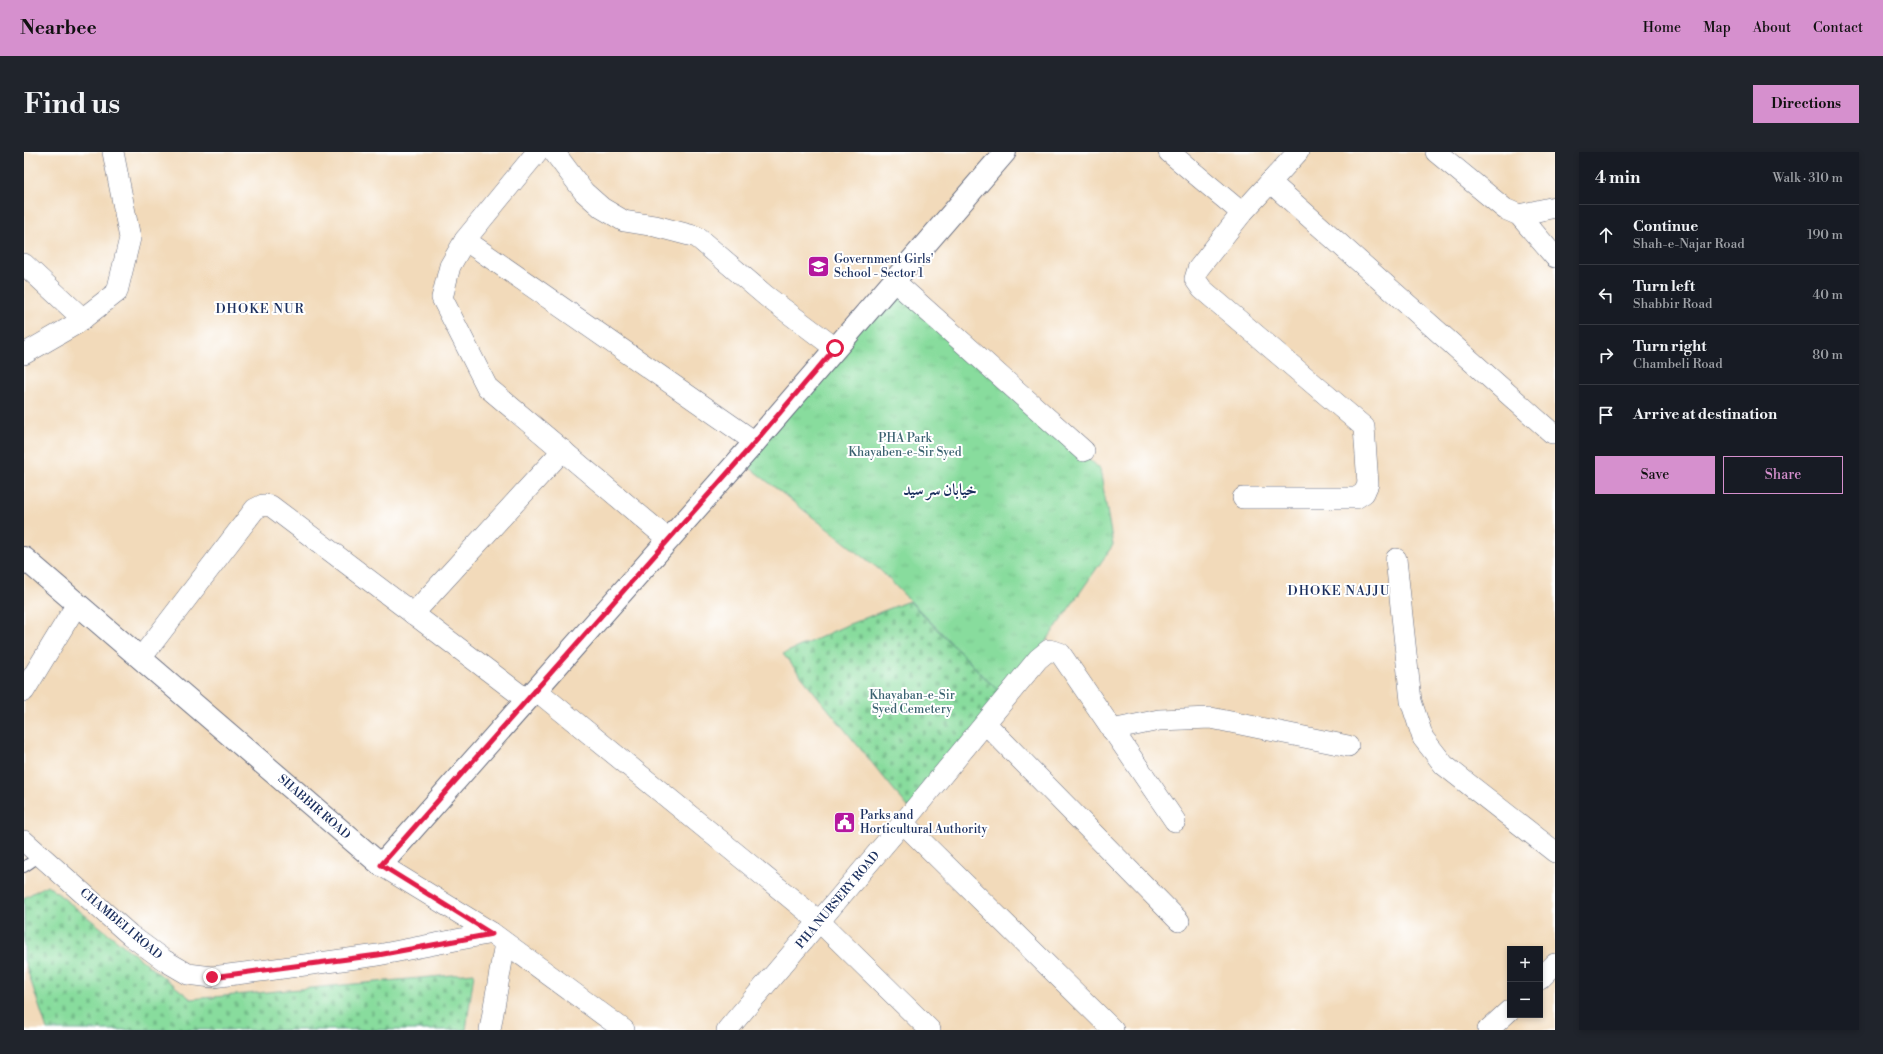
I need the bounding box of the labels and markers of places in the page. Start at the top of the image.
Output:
place label: Government Girls' School - Sector 1 [834,252,934,281]
school or university icon: Government Girls' School - Sector 1 [806,253,832,279]
place label: Parks and Horticultural Authority [860,808,988,837]
public building icon: Parks and Horticultural Authority [832,809,858,835]

